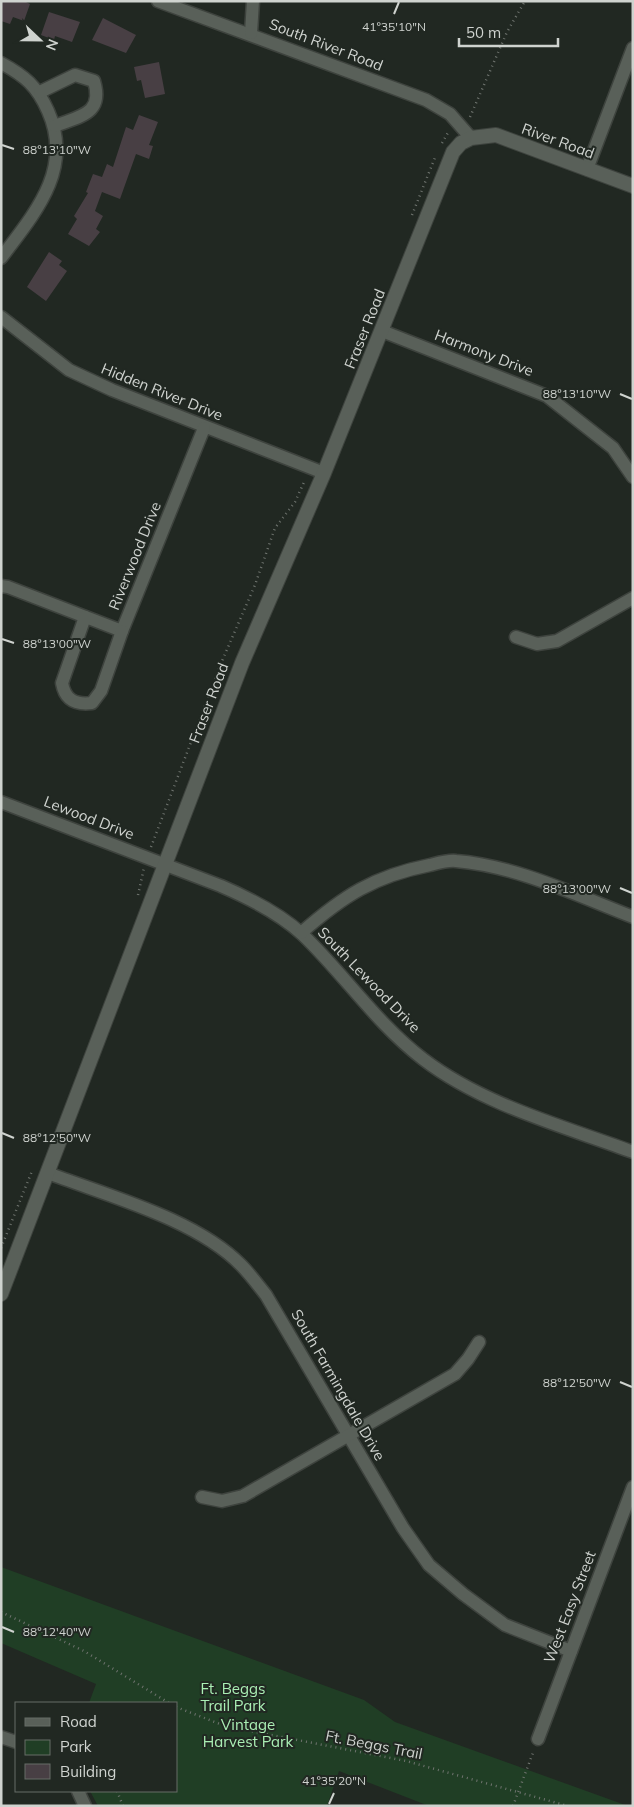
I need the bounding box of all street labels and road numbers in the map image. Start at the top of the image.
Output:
street label: South River Road [266,14,386,75]
street label: River Road [519,119,597,162]
street label: Fraser Road [340,286,389,371]
street label: Harmony Drive [432,325,536,380]
street label: Hidden River Drive [99,358,226,425]
street label: Riverwood Drive [104,499,165,613]
street label: Fraser Road [185,660,233,746]
street label: Lewood Drive [41,792,137,843]
street label: South Lewood Drive [314,923,425,1037]
street label: South Farmingdale Drive [287,1306,390,1464]
street label: West Easy Street [539,1548,600,1666]
street label: Ft. Beggs Trail [324,1726,424,1763]

